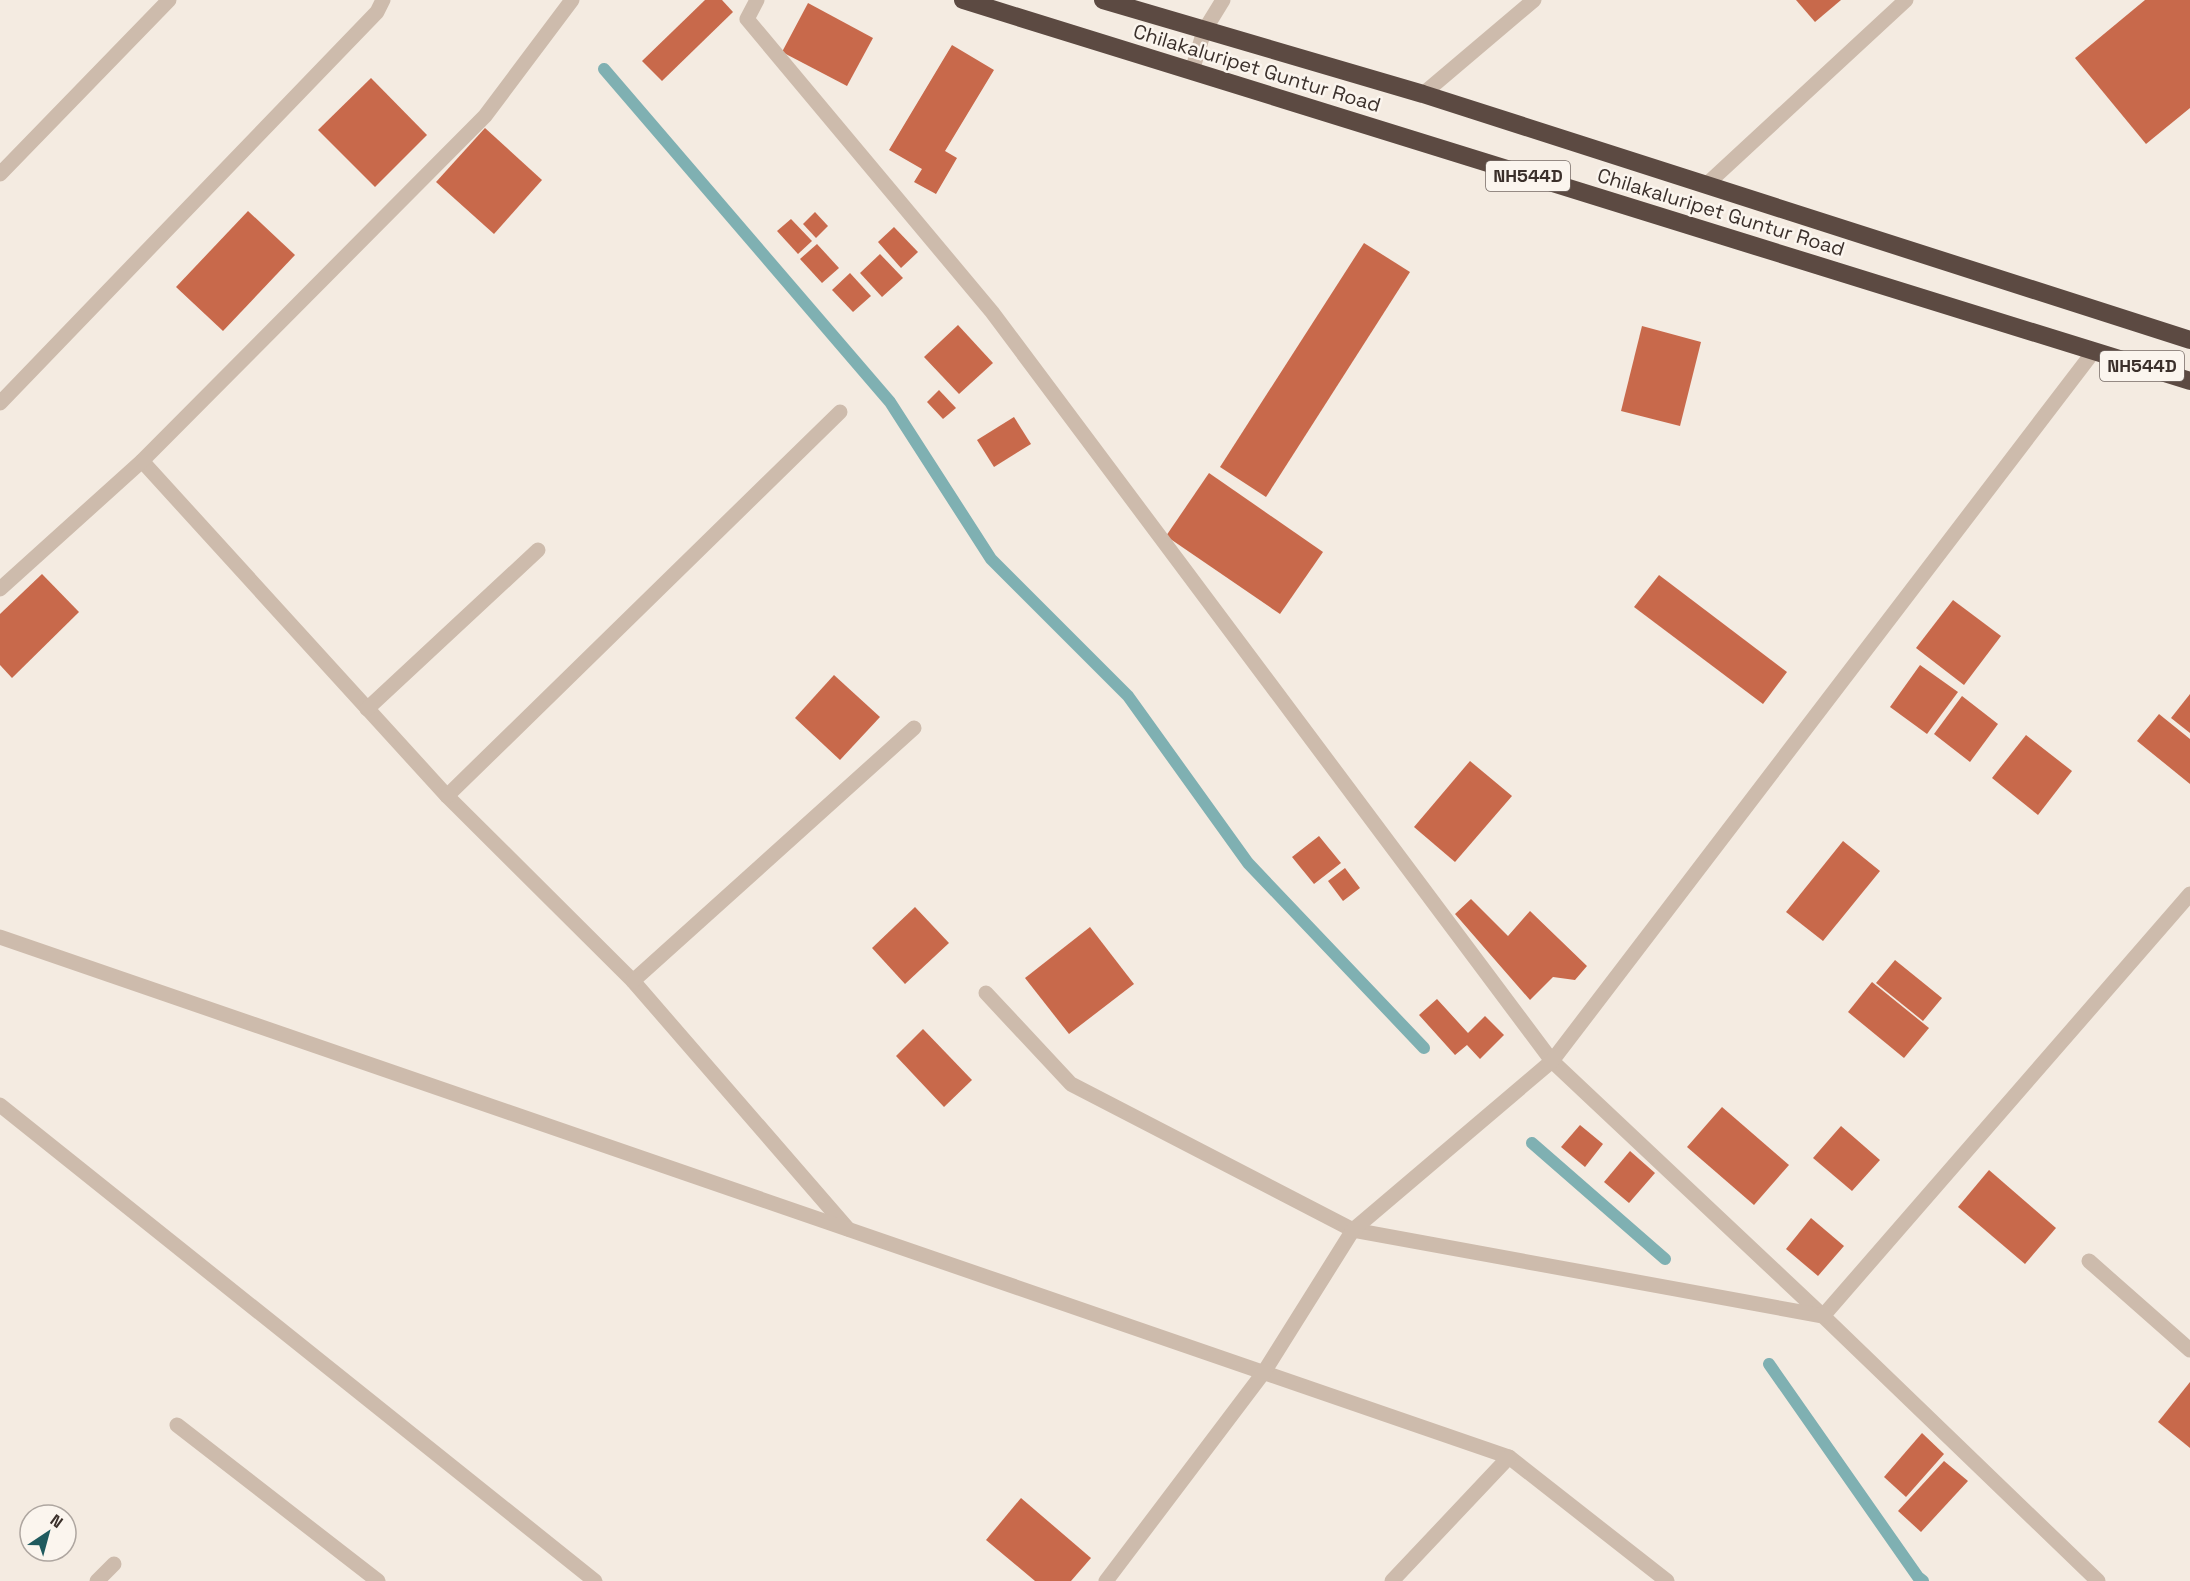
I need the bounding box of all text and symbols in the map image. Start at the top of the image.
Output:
street label: Chilakaluripet Guntur Road [1130,18,1384,118]
road number: NH544D [1486,161,1570,191]
street label: Chilakaluripet Guntur Road [1594,162,1848,262]
road number: NH544D [2100,351,2184,381]
north arrow [18,1503,78,1563]
text: N [46,1510,67,1533]

